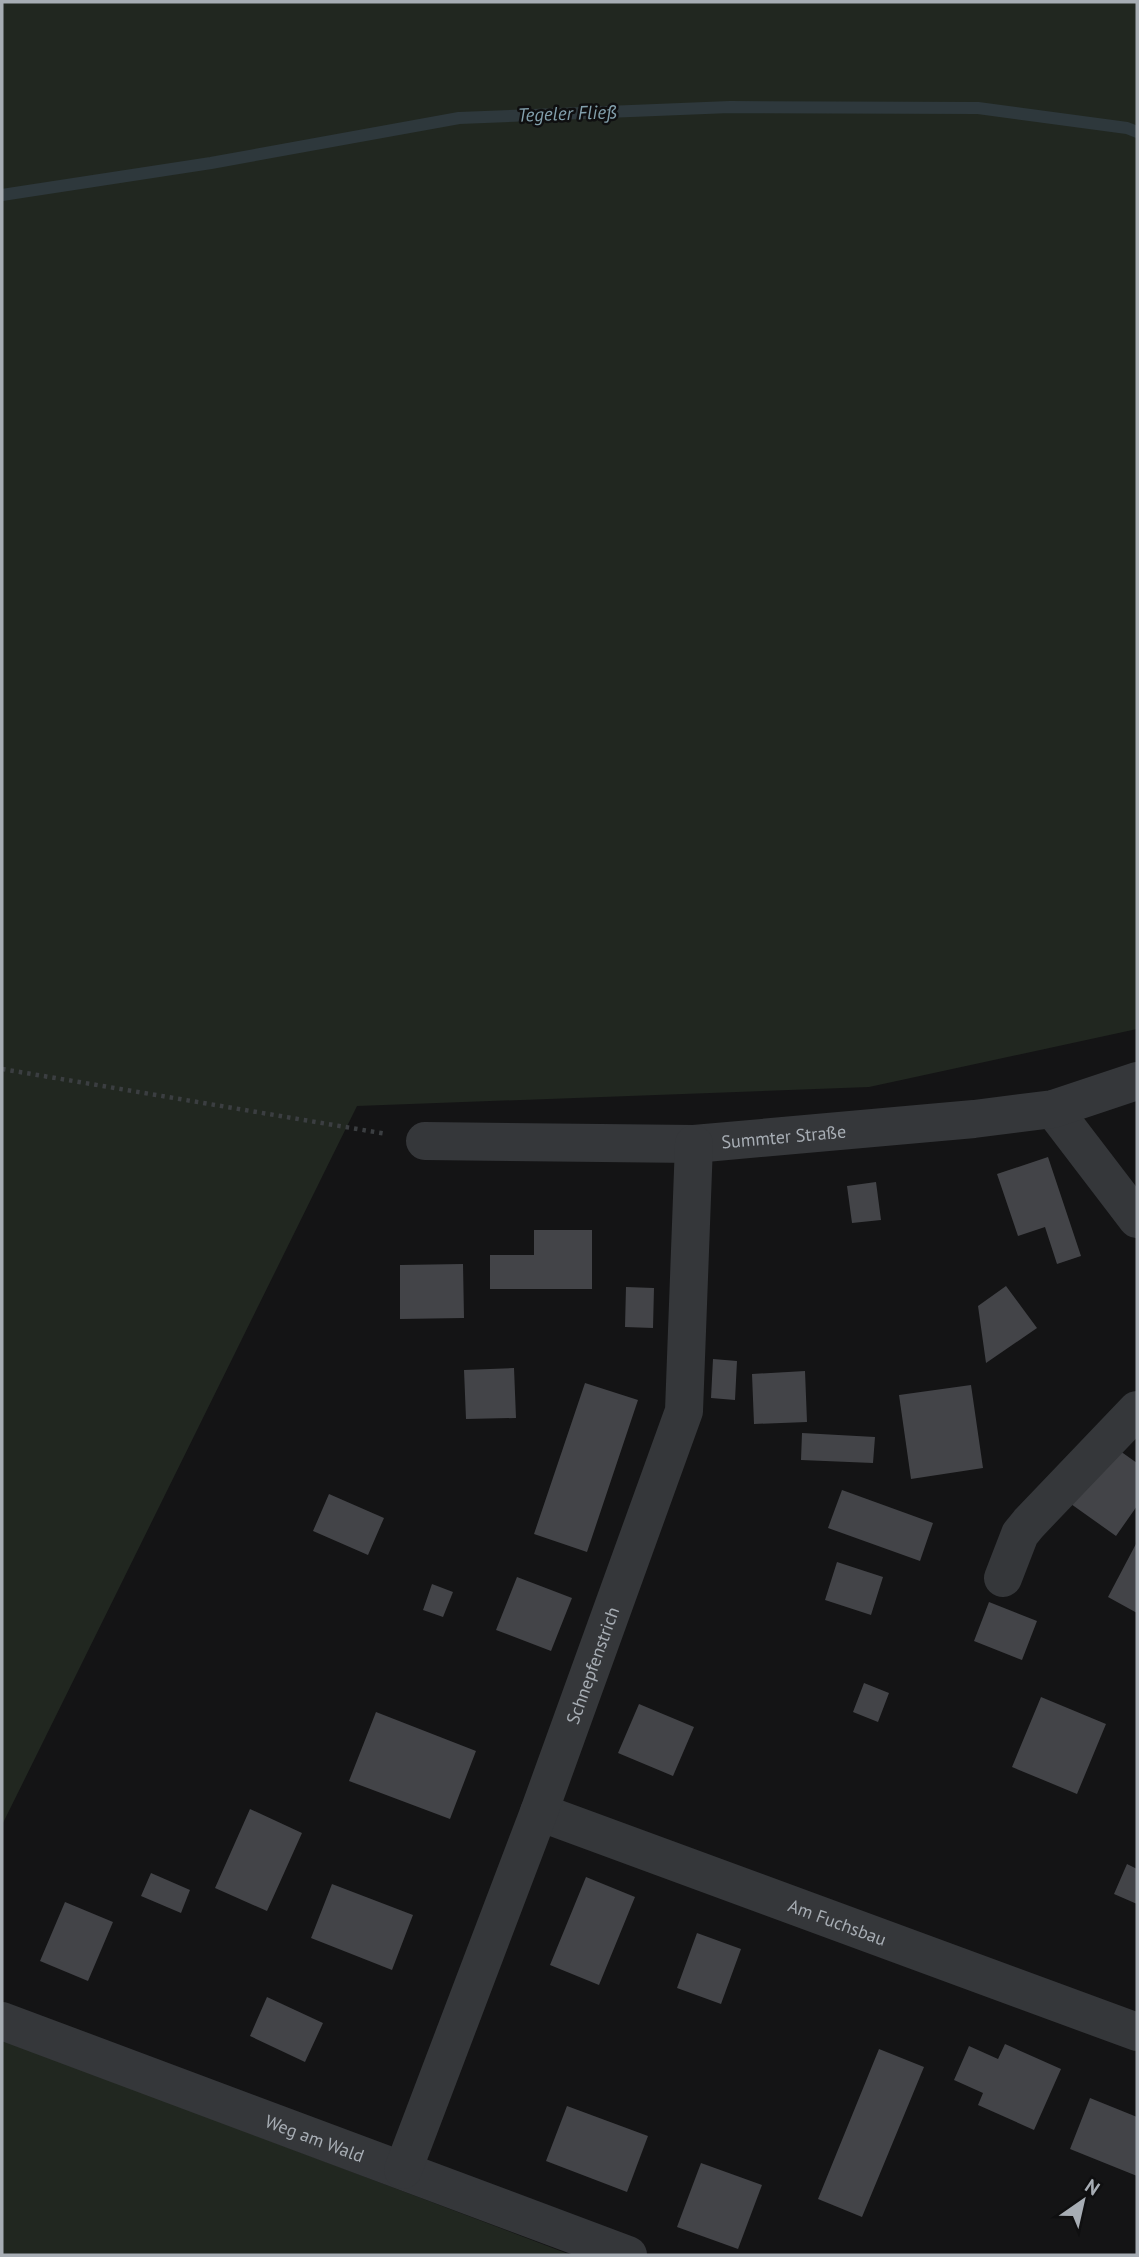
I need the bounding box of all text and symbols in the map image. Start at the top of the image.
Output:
water label: Tegeler Fließ [517,99,617,127]
street label: Summter Straße [720,1119,847,1153]
street label: Schnepfenstrich [560,1603,624,1727]
street label: Am Fuchsbau [785,1893,890,1950]
street label: Weg am Wald [262,2109,367,2167]
north arrow [1048,2166,1118,2236]
text: N [1081,2173,1104,2200]

